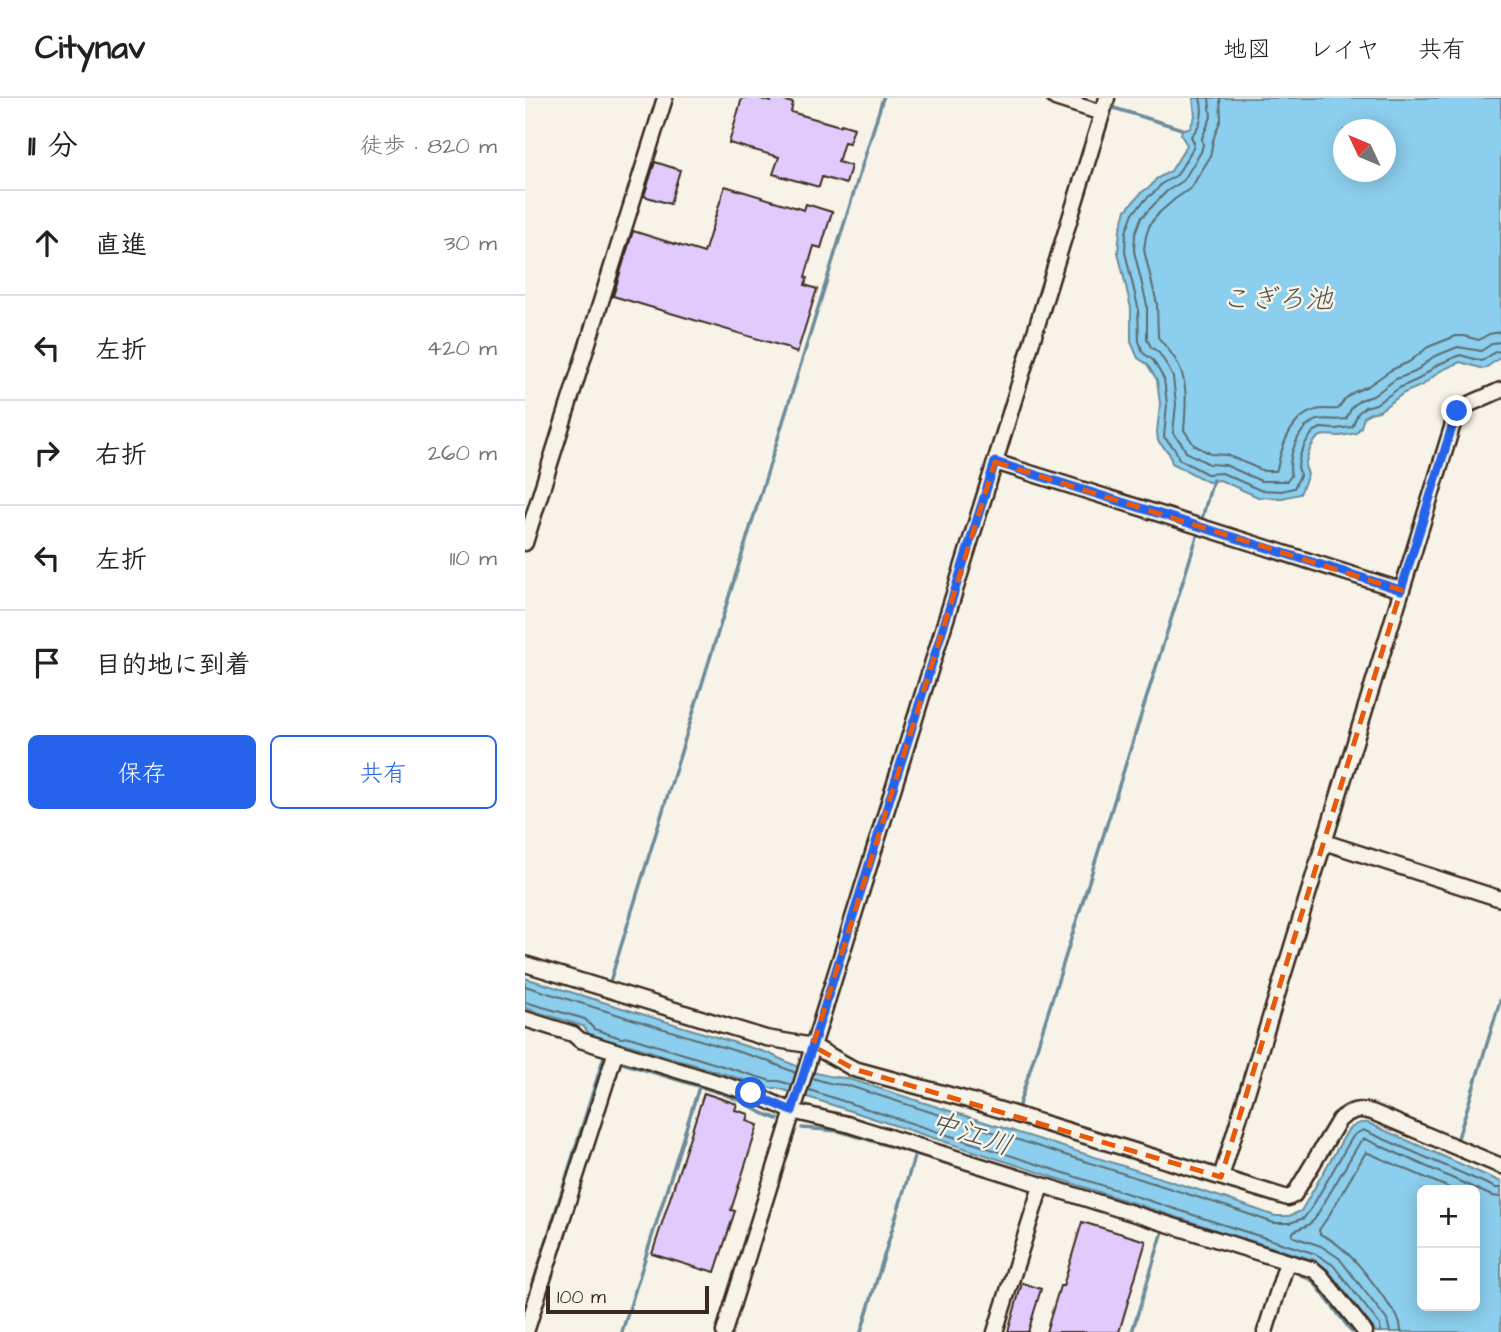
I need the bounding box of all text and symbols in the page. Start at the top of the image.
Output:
text: Citynav [35,25,145,71]
text: 地図 [1223,33,1271,67]
text: レイヤ [1309,33,1380,67]
text: 共有 [1418,33,1466,67]
north arrow [1333,119,1396,182]
text: 11 分 [28,125,78,167]
text: 徒歩 · 820 m [360,130,497,162]
icon: ahead [28,224,66,262]
text: 直進 [95,227,147,263]
text: 30 m [444,227,497,259]
water label: こぎろ池 [1221,280,1334,319]
icon: left [28,329,66,367]
text: 左折 [95,332,147,368]
text: 420 m [427,332,497,364]
route end [1441,395,1472,426]
icon: right [28,434,66,472]
text: 右折 [95,437,147,473]
text: 260 m [428,437,497,469]
icon: left [28,539,66,577]
text: 左折 [95,542,147,578]
text: 110 m [449,542,497,574]
icon: arrive [28,644,66,682]
text: 目的地に到着 [95,647,251,683]
button: 保存 [28,735,256,809]
button: 共有 [270,735,497,809]
route start [735,1077,766,1108]
water label: 中江川 [925,1102,1017,1166]
map controls [1417,1185,1480,1311]
button: + [1417,1185,1480,1248]
button: − [1417,1248,1480,1311]
scale bar [546,1283,709,1315]
text: 100 m [557,1284,606,1311]

